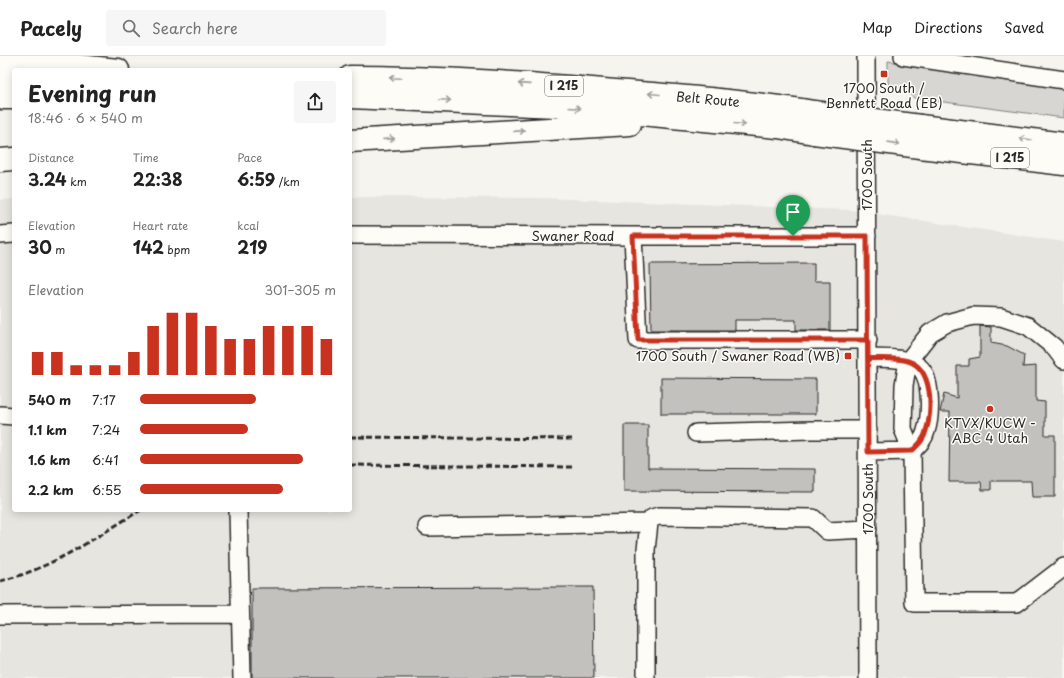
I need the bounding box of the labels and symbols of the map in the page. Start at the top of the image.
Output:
marker: 1700 South / Bennett Road (EB) [879,69,889,79]
one-way arrow [389,74,402,81]
road number: I 215 [545,76,583,96]
place label: 1700 South / Bennett Road (EB) [825,78,943,112]
one-way arrow [518,80,531,87]
street label: Belt Route [675,86,741,111]
one-way arrow [648,91,661,98]
one-way arrow [438,97,451,104]
one-way arrow [568,104,581,111]
one-way arrow [733,120,746,127]
one-way arrow [512,127,525,134]
one-way arrow [382,135,395,142]
one-way arrow [1019,135,1032,143]
street label: 1700 South [857,139,876,211]
one-way arrow [887,139,900,147]
road number: I 215 [991,148,1029,168]
pin [776,195,810,236]
street label: Swaner Road [532,226,614,245]
place label: 1700 South / Swaner Road (WB) [636,346,840,365]
marker: 1700 South / Swaner Road (WB) [843,351,853,361]
marker: KTVX/KUCW - ABC 4 Utah [985,404,995,414]
place label: KTVX/KUCW - ABC 4 Utah [944,413,1036,447]
street label: 1700 South [858,463,877,535]

